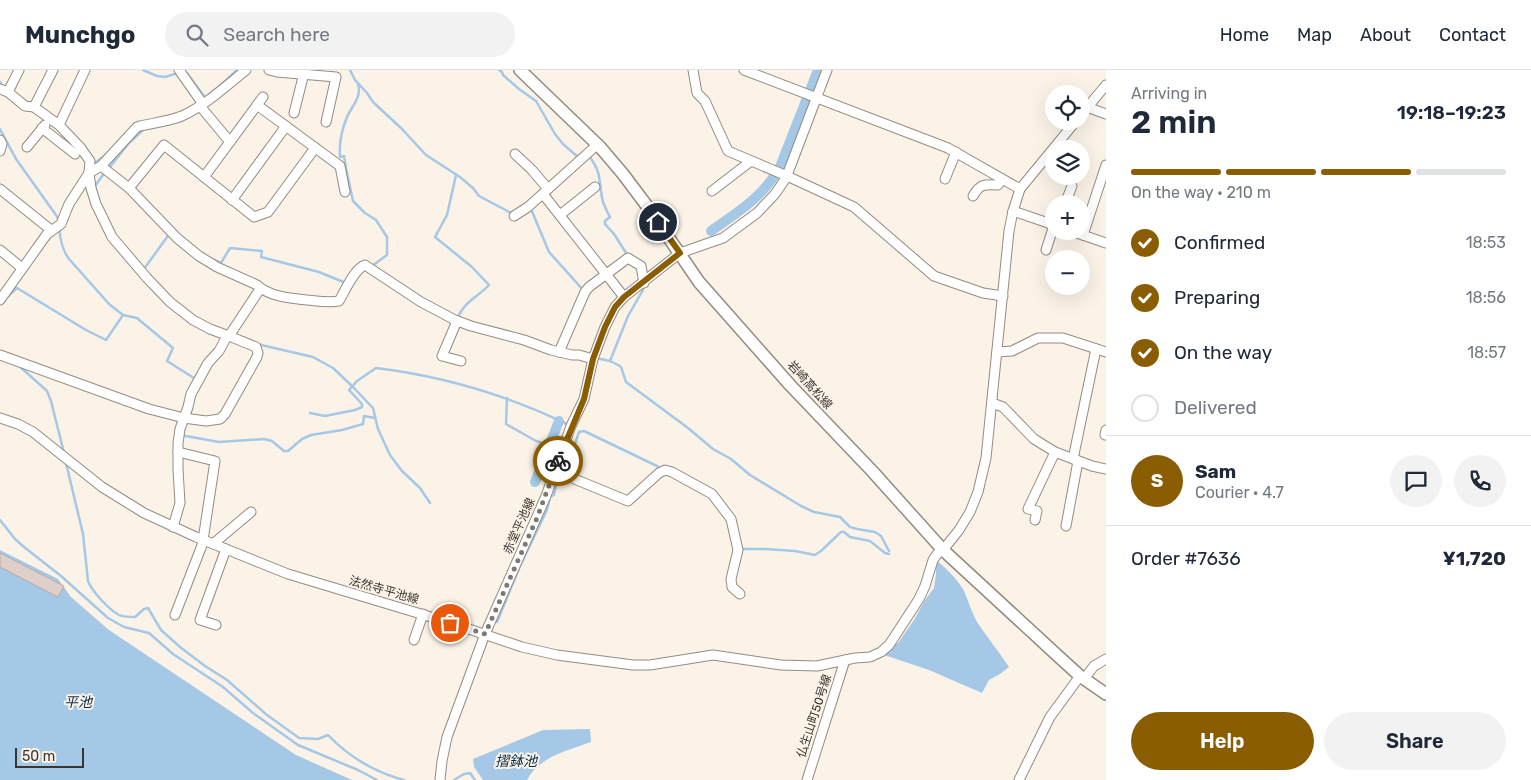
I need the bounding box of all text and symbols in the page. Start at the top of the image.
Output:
search box [165,12,515,57]
text: Munchgo [25,21,135,49]
icon: search [183,21,211,49]
text: Search here [223,23,330,46]
text: Home [1220,24,1269,46]
text: Map [1297,24,1332,46]
text: About [1360,24,1411,46]
text: Contact [1439,24,1506,46]
text: Arriving in [1131,84,1207,103]
map controls [1045,85,1090,295]
button: locate [1045,85,1090,130]
text: 19:18–19:23 [1397,101,1506,124]
text: 2 min [1131,103,1216,141]
button: layers [1045,140,1090,185]
text: On the way · 210 m [1131,183,1271,202]
button: + [1045,195,1090,240]
pin [637,201,679,243]
icon: home [644,208,672,236]
icon: check [1131,229,1159,257]
text: Confirmed [1174,231,1265,254]
text: 18:53 [1466,233,1506,252]
button: − [1045,250,1090,295]
icon: check [1131,284,1159,312]
text: Preparing [1174,286,1260,309]
text: 18:56 [1466,288,1506,307]
icon: check [1131,339,1159,367]
text: On the way [1174,341,1272,364]
text: 18:57 [1467,343,1506,362]
street label: 岩崎高松線 [785,358,835,412]
text: Delivered [1174,396,1257,419]
courier [533,436,583,486]
icon: bike [544,447,572,475]
button: chat [1390,455,1442,507]
button: phone [1454,455,1506,507]
text: Sam [1195,460,1236,483]
text: S [1151,469,1163,492]
text: Courier · 4.7 [1195,483,1284,502]
street label: 赤堂平池線 [500,496,538,556]
text: Order #7636 [1131,547,1241,570]
text: ¥1,720 [1443,547,1506,570]
street label: 法然寺平池線 [347,573,421,607]
pin [429,602,471,644]
icon: bag [436,609,464,637]
street label: 仏生山町50号線 [794,673,834,759]
water label: 平池 [64,694,94,711]
button: Help [1131,712,1314,770]
button: Share [1324,712,1506,770]
scale bar [15,745,84,768]
text: 50 m [22,748,55,765]
water label: 摺鉢池 [495,753,539,770]

